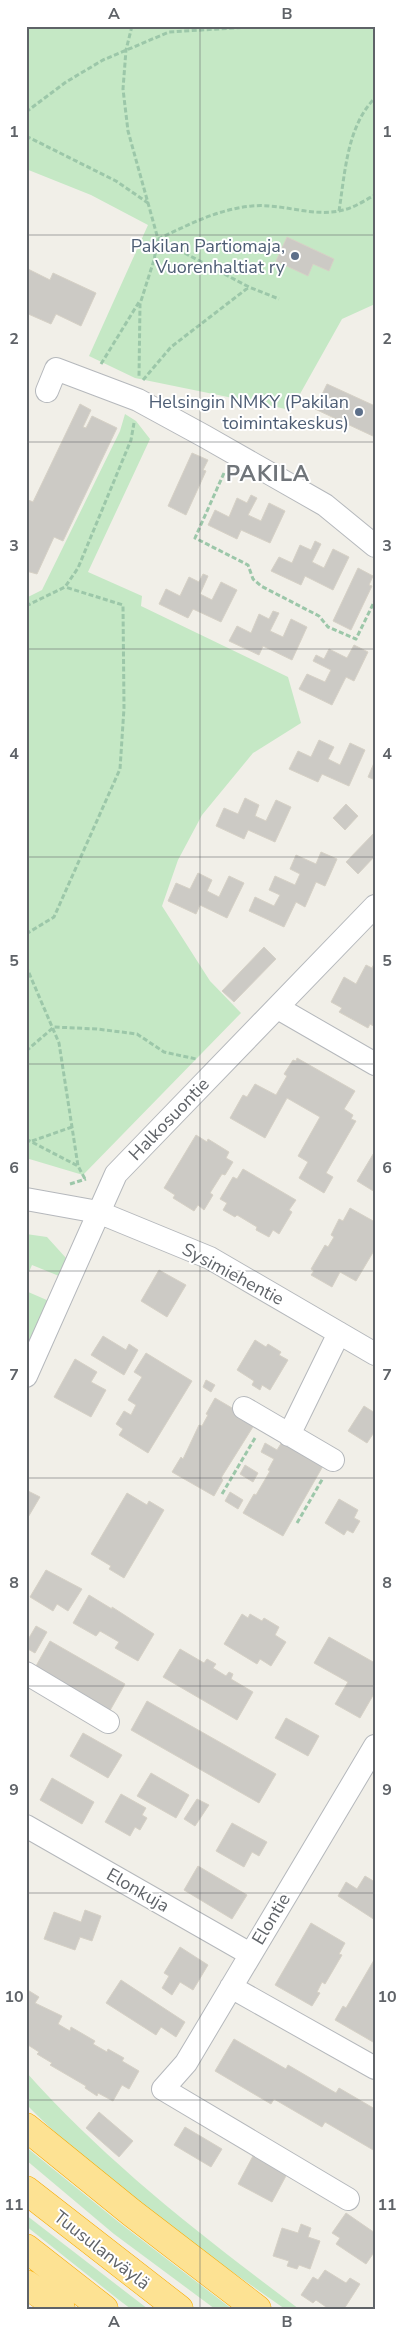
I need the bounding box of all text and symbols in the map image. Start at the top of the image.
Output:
text: A [108,3,120,25]
text: B [281,3,293,25]
text: 1 [9,121,19,143]
text: 1 [382,121,392,143]
place label: Pakilan Partiomaja, Vuorenhaltiat ry [131,234,286,279]
marker: Pakilan Partiomaja, Vuorenhaltiat ry [289,250,301,262]
text: 2 [9,328,19,350]
text: 2 [382,328,392,350]
place label: Helsingin NMKY (Pakilan toimintakeskus) [149,390,349,435]
marker: Helsingin NMKY (Pakilan toimintakeskus) [353,406,365,418]
district label: PAKILA [226,459,310,489]
text: 3 [9,535,19,557]
text: 3 [382,535,392,557]
text: 4 [9,743,19,765]
text: 4 [382,743,392,765]
text: 5 [9,950,19,972]
text: 5 [382,950,392,972]
street label: Halkosuontie [123,1072,215,1166]
text: 6 [9,1157,19,1179]
text: 6 [382,1157,392,1179]
street label: Sysimiehentie [178,1237,288,1311]
text: 7 [9,1364,19,1386]
text: 7 [382,1364,392,1386]
text: 8 [9,1572,19,1594]
text: 8 [382,1572,392,1594]
text: 9 [9,1779,19,1801]
text: 9 [382,1779,392,1801]
street label: Elonkuja [102,1862,174,1918]
street label: Elontie [246,1889,296,1949]
text: 10 [4,1986,24,2008]
text: 10 [377,1986,397,2008]
text: 11 [4,2194,24,2216]
text: 11 [377,2194,397,2216]
street label: Tuusulanväylä [49,2205,155,2295]
text: A [108,2311,120,2333]
text: B [281,2311,293,2333]

